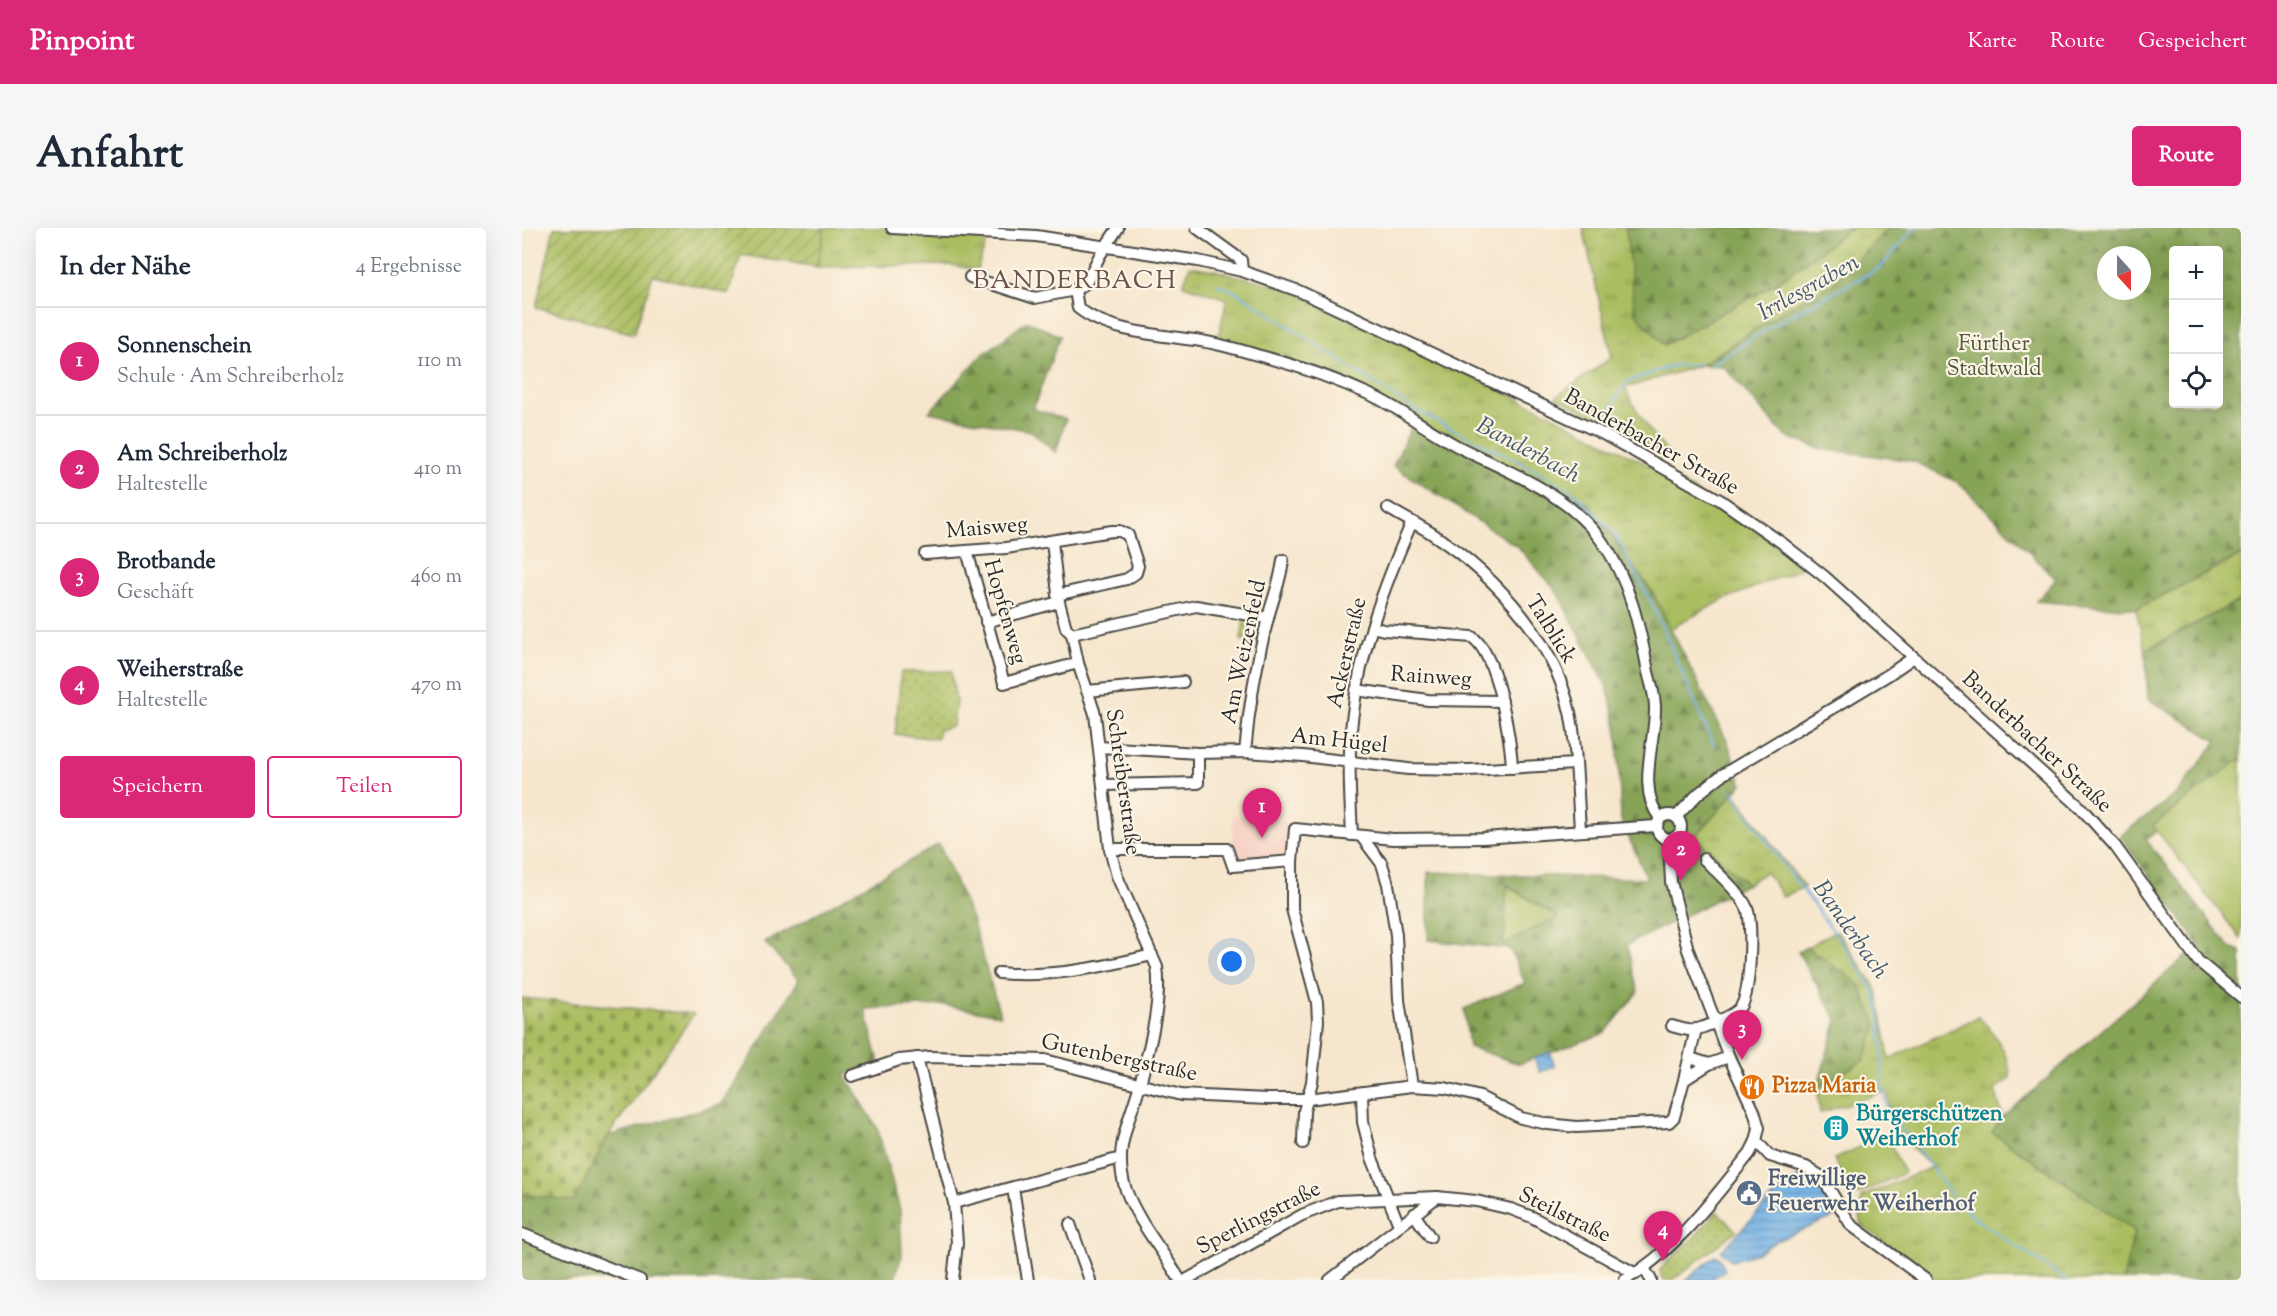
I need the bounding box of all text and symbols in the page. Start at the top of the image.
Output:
text: Pinpoint [30,22,134,62]
text: Karte [1968,27,2017,57]
text: Route [2050,27,2105,57]
text: Gespeichert [2138,27,2247,57]
text: Anfahrt [36,126,183,186]
button: Route [2132,126,2241,186]
water label: Irrlesgraben [1752,246,1866,330]
north arrow [2097,246,2151,300]
map controls [2169,246,2223,408]
button: + [2169,246,2223,300]
text: In der Nähe [60,249,191,286]
text: 4 Ergebnisse [356,253,462,282]
district label: BANDERBACH [973,263,1177,300]
button: − [2169,300,2223,354]
park label: Fürther Stadtwald [1946,329,2042,386]
text: Sonnenschein [117,331,252,363]
text: 1 [76,347,83,376]
text: 110 m [417,347,462,376]
button: locate [2169,354,2223,408]
text: Schule · Am Schreiberholz [117,363,344,392]
street label: Banderbacher Straße [1558,382,1744,504]
water label: Banderbach [1470,409,1586,493]
text: Am Schreiberholz [117,439,287,471]
text: 2 [75,455,84,484]
text: 410 m [414,455,462,484]
text: Haltestelle [117,471,208,500]
street label: Maisweg [945,509,1030,549]
text: Brotbande [117,547,216,579]
street label: Hopfenweg [974,556,1034,669]
text: 3 [75,563,84,592]
text: 460 m [411,563,462,592]
street label: Am Weizenfeld [1214,577,1276,727]
text: Geschäft [117,579,194,608]
street label: Talblick [1516,589,1584,671]
street label: Ackerstraße [1320,594,1376,712]
text: Weiherstraße [117,655,243,687]
street label: Rainweg [1389,659,1473,697]
street label: Banderbacher Straße [1954,665,2118,821]
text: 4 [74,671,85,700]
text: 470 m [411,671,462,700]
text: Haltestelle [117,687,208,716]
street label: Schreiberstraße [1096,707,1148,857]
street label: Am Hügel [1289,721,1389,763]
button: Speichern [60,756,255,818]
button: Teilen [267,756,462,818]
pin: 1 [1242,788,1282,838]
pin: 2 [1662,832,1700,881]
water label: Banderbach [1804,874,1897,987]
your location [1217,947,1246,976]
pin: 3 [1722,1010,1762,1060]
street label: Gutenbergstraße [1038,1027,1200,1091]
place label: Pizza Maria [1772,1071,1877,1103]
restaurant icon: Pizza Maria [1737,1072,1767,1102]
place label: Bürgerschützen Weiherhof [1856,1099,2003,1156]
building icon: Bürgerschützen Weiherhof [1821,1113,1851,1143]
place label: Freiwillige Feuerwehr Weiherhof [1768,1164,1976,1221]
street label: Sperlingstraße [1191,1174,1327,1264]
public building icon: Freiwillige Feuerwehr Weiherhof [1734,1178,1764,1208]
street label: Steilstraße [1512,1180,1616,1252]
pin: 4 [1644,1212,1682,1261]

